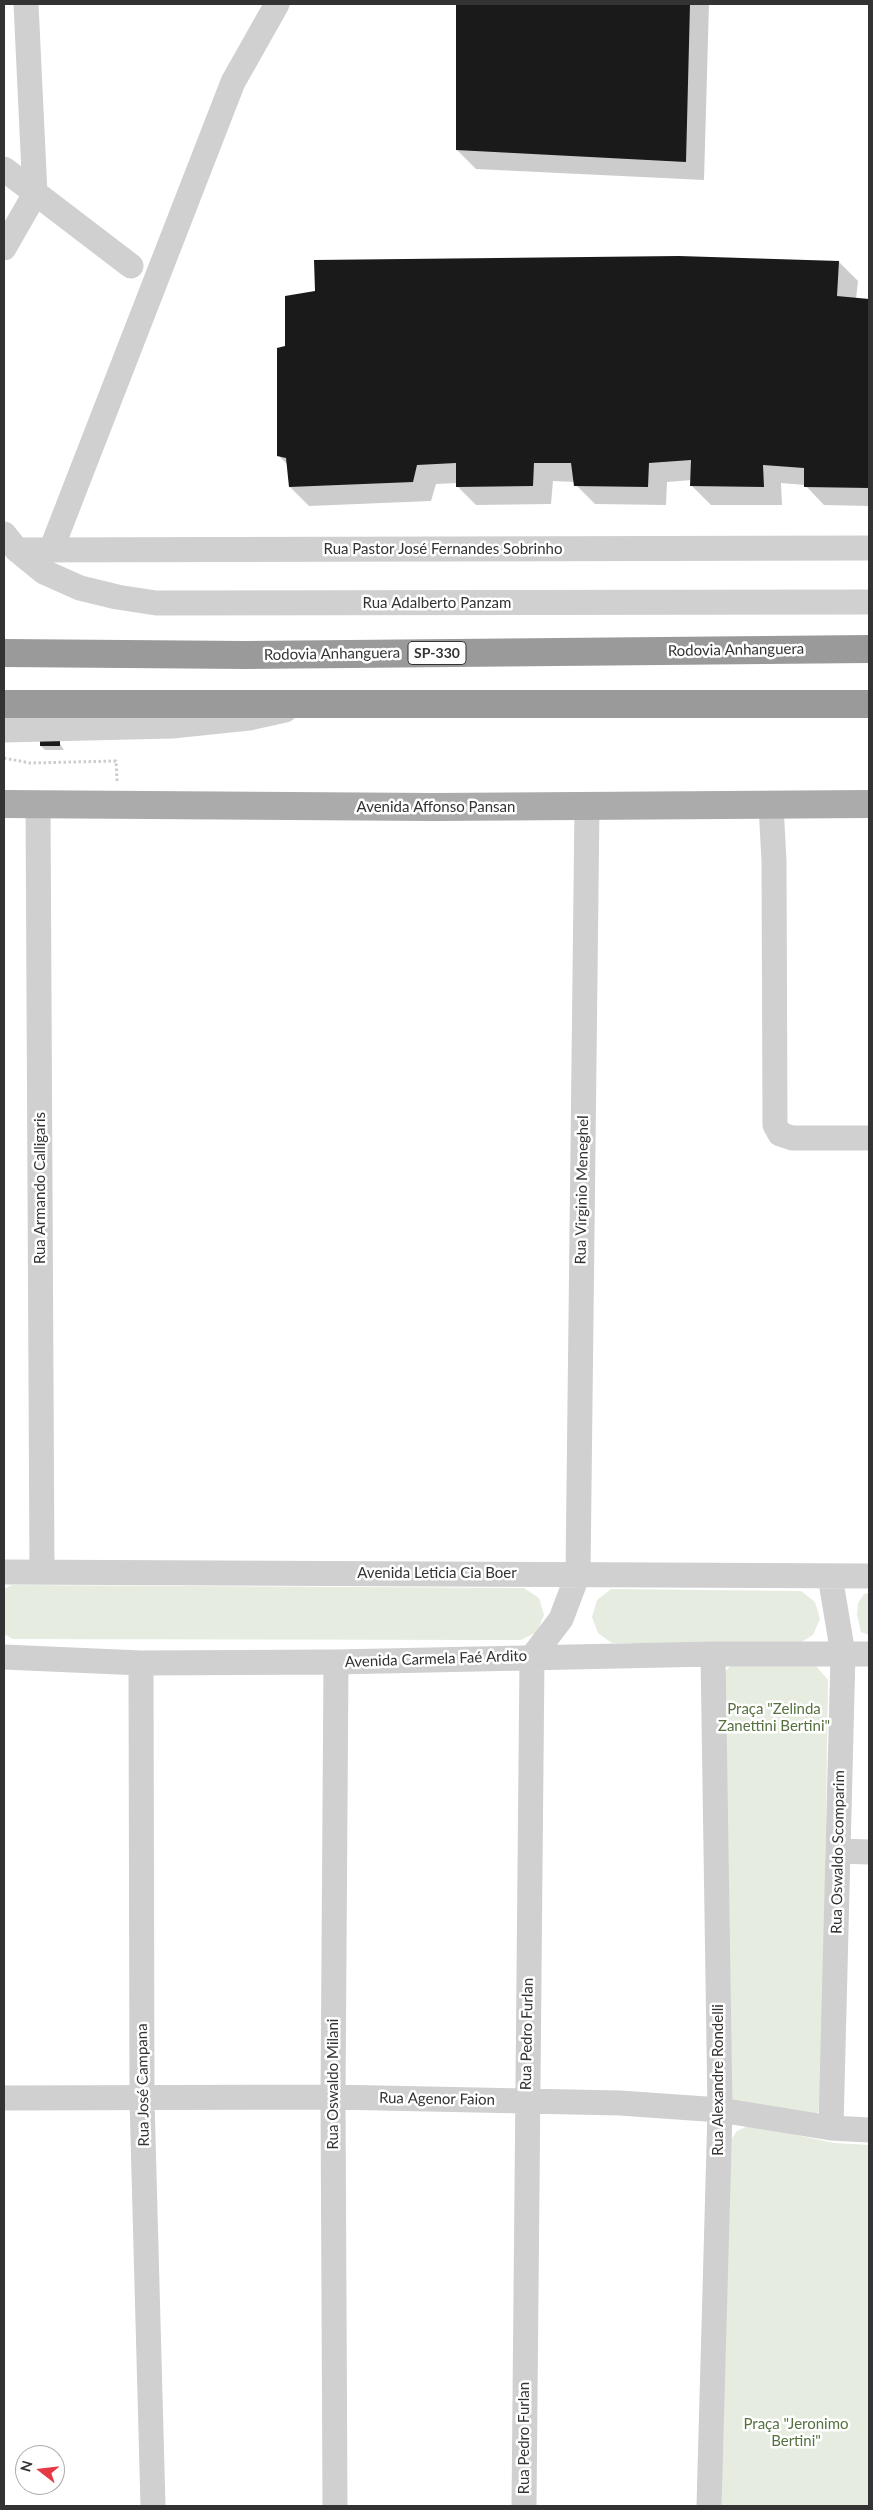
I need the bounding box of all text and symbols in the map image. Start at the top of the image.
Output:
street label: Rua Pastor José Fernandes Sobrinho [324,540,562,558]
street label: Rua Adalberto Panzam [363,594,511,612]
street label: Rodovia Anhanguera [668,640,804,660]
road number: SP-330 [408,641,466,664]
street label: Rodovia Anhanguera [264,644,400,664]
street label: Avenida Affonso Pansan [357,798,515,816]
street label: Rua Armando Calligaris [31,1112,49,1264]
street label: Rua Virginio Meneghel [572,1115,592,1265]
street label: Avenida Leticia Cia Boer [357,1564,517,1582]
street label: Avenida Carmela Faé Ardito [345,1647,527,1671]
park label: Praça "Zelinda Zanettini Bertini" [718,1700,830,1735]
street label: Rua Oswaldo Scomparim [828,1770,848,1934]
street label: Rua Pedro Furlan [517,1978,537,2090]
street label: Rua Alexandre Rondelli [709,2004,727,2156]
street label: Rua Oswaldo Milani [324,2019,342,2149]
street label: Rua José Campana [133,2023,153,2147]
street label: Rua Agenor Faion [379,2089,495,2109]
street label: Rua Pedro Furlan [515,2382,533,2494]
park label: Praça "Jeronimo Bertini" [743,2415,849,2450]
north arrow [15,2445,65,2495]
text: N [16,2458,36,2474]

